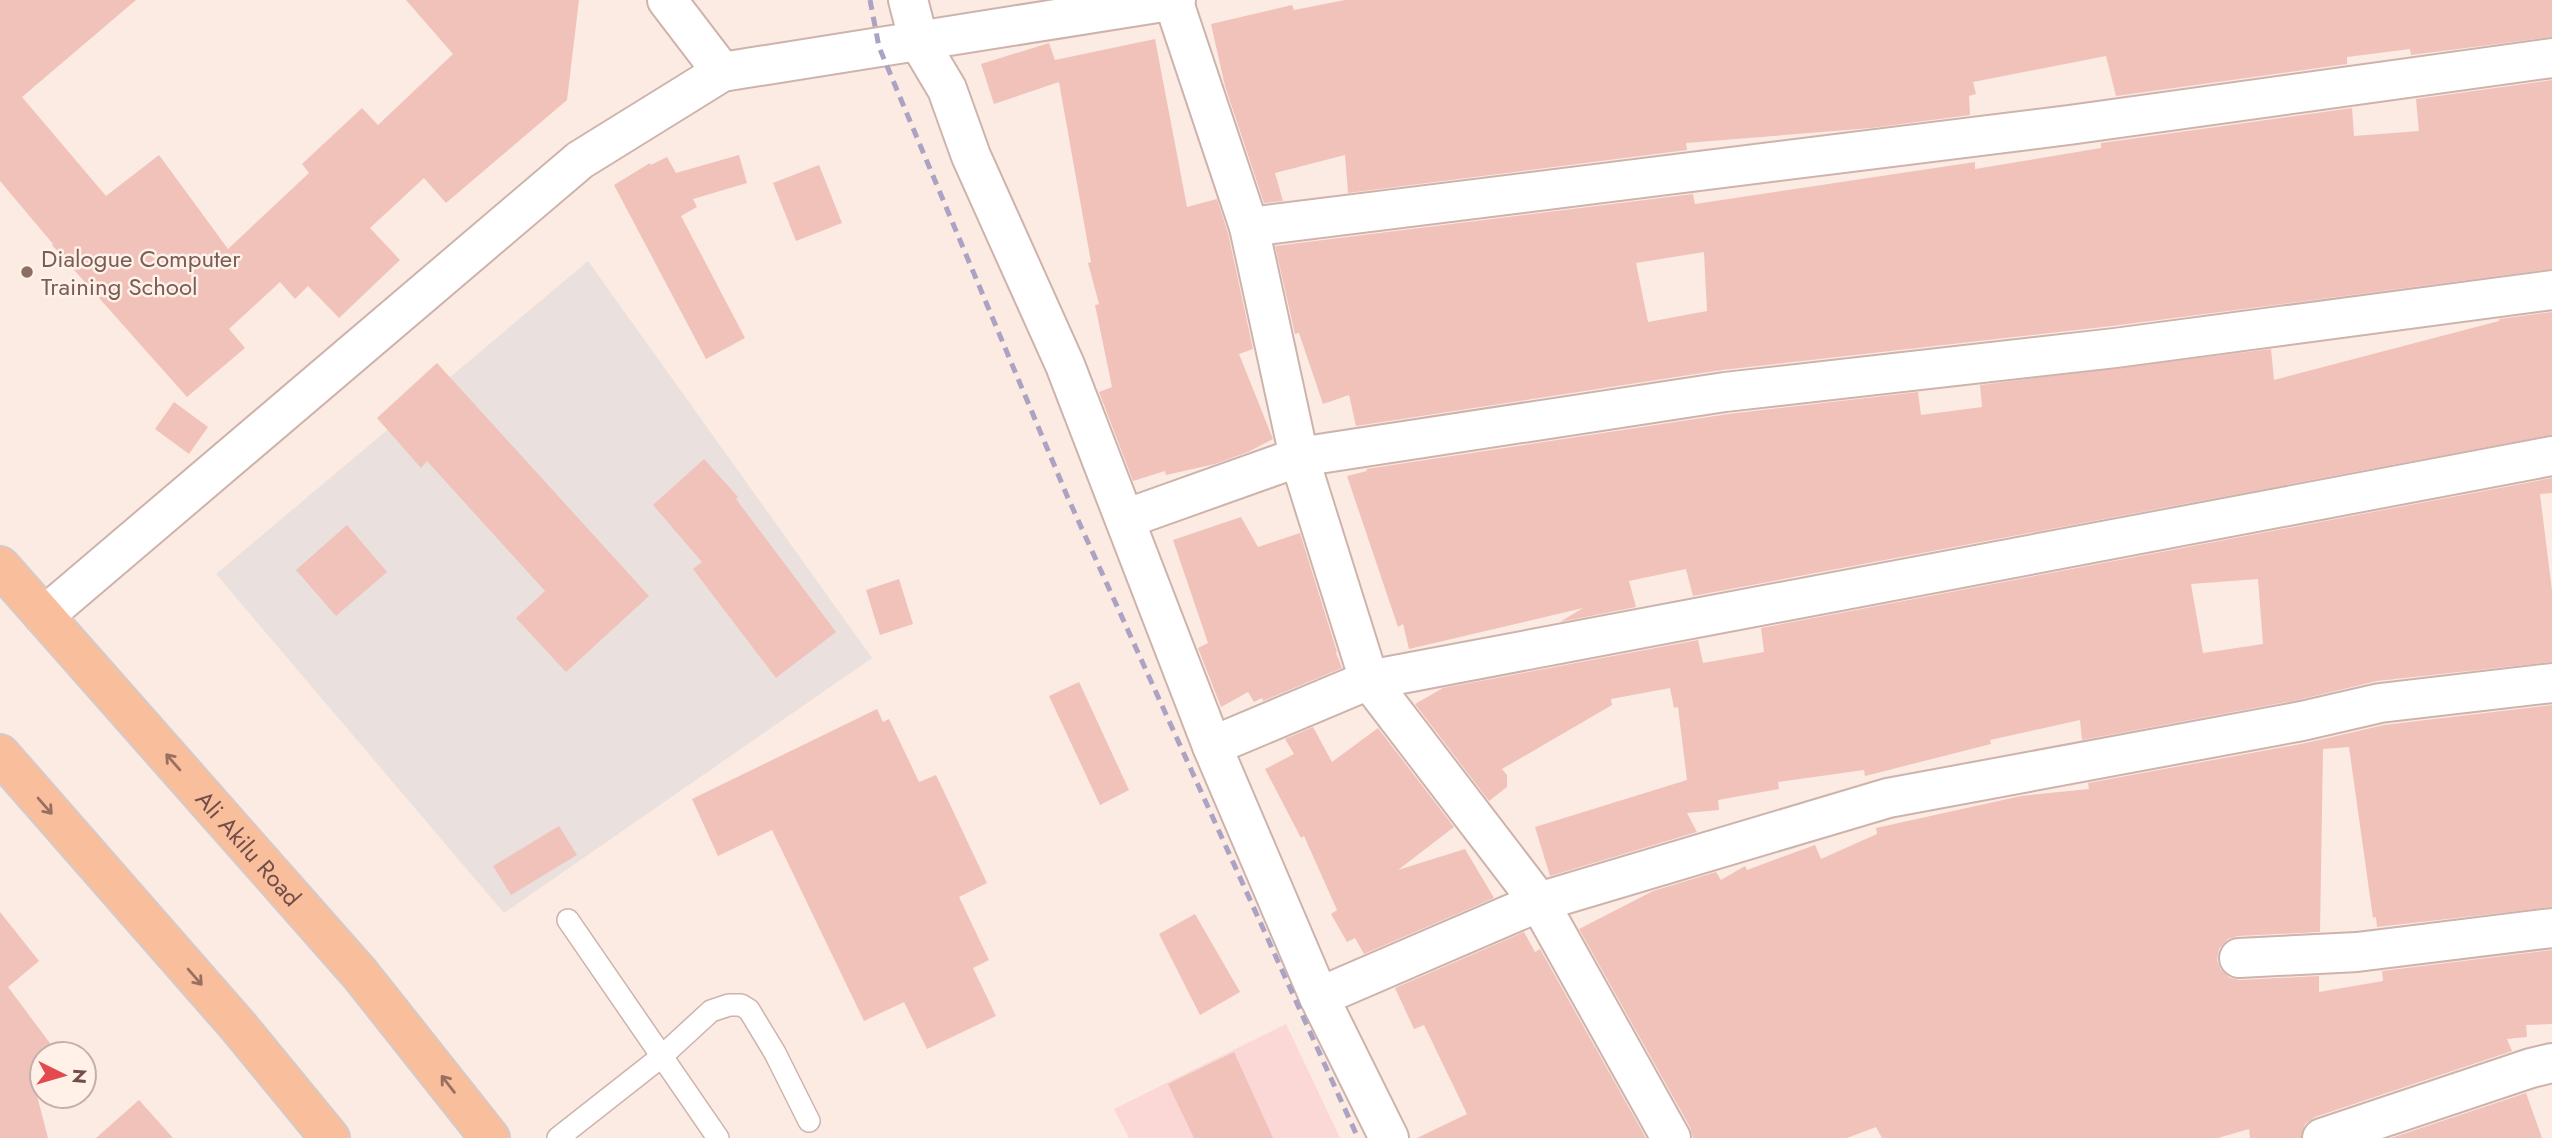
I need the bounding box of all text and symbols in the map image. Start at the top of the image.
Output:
place label: Dialogue Computer Training School [41,241,241,304]
marker: Dialogue Computer Training School [19,264,35,280]
one-way arrow [165,753,181,771]
street label: Ali Akilu Road [188,782,310,914]
one-way arrow [37,797,53,815]
one-way arrow [187,968,203,986]
north arrow [28,1040,98,1110]
text: N [65,1068,94,1085]
one-way arrow [440,1076,455,1094]

